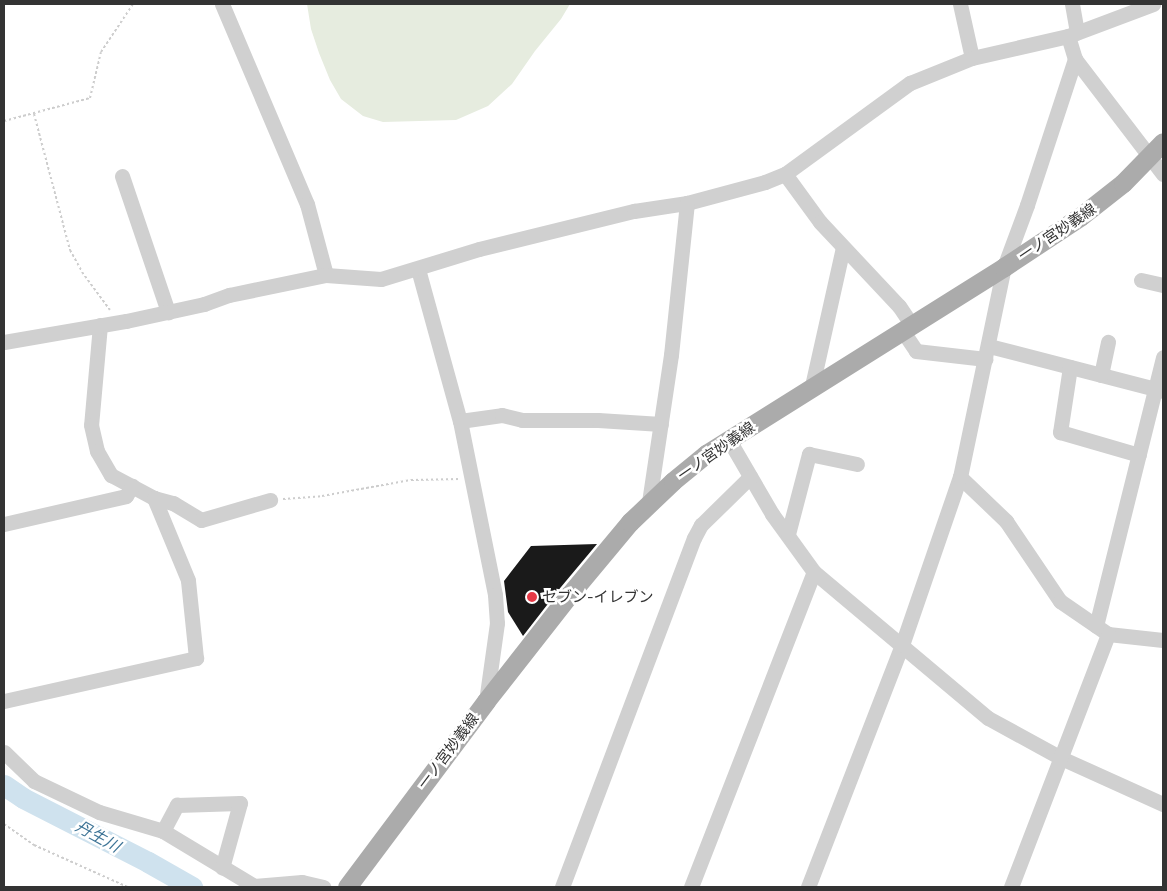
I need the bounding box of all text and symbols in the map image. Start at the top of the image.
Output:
street label: 一ノ宮妙義線 [1015,199,1099,265]
street label: 一ノ宮妙義線 [674,418,758,484]
place label: セブン-イレブン [542,588,654,606]
marker: セブン-イレブン [526,591,538,603]
street label: 一ノ宮妙義線 [414,710,482,792]
water label: 丹生川 [72,816,124,856]

